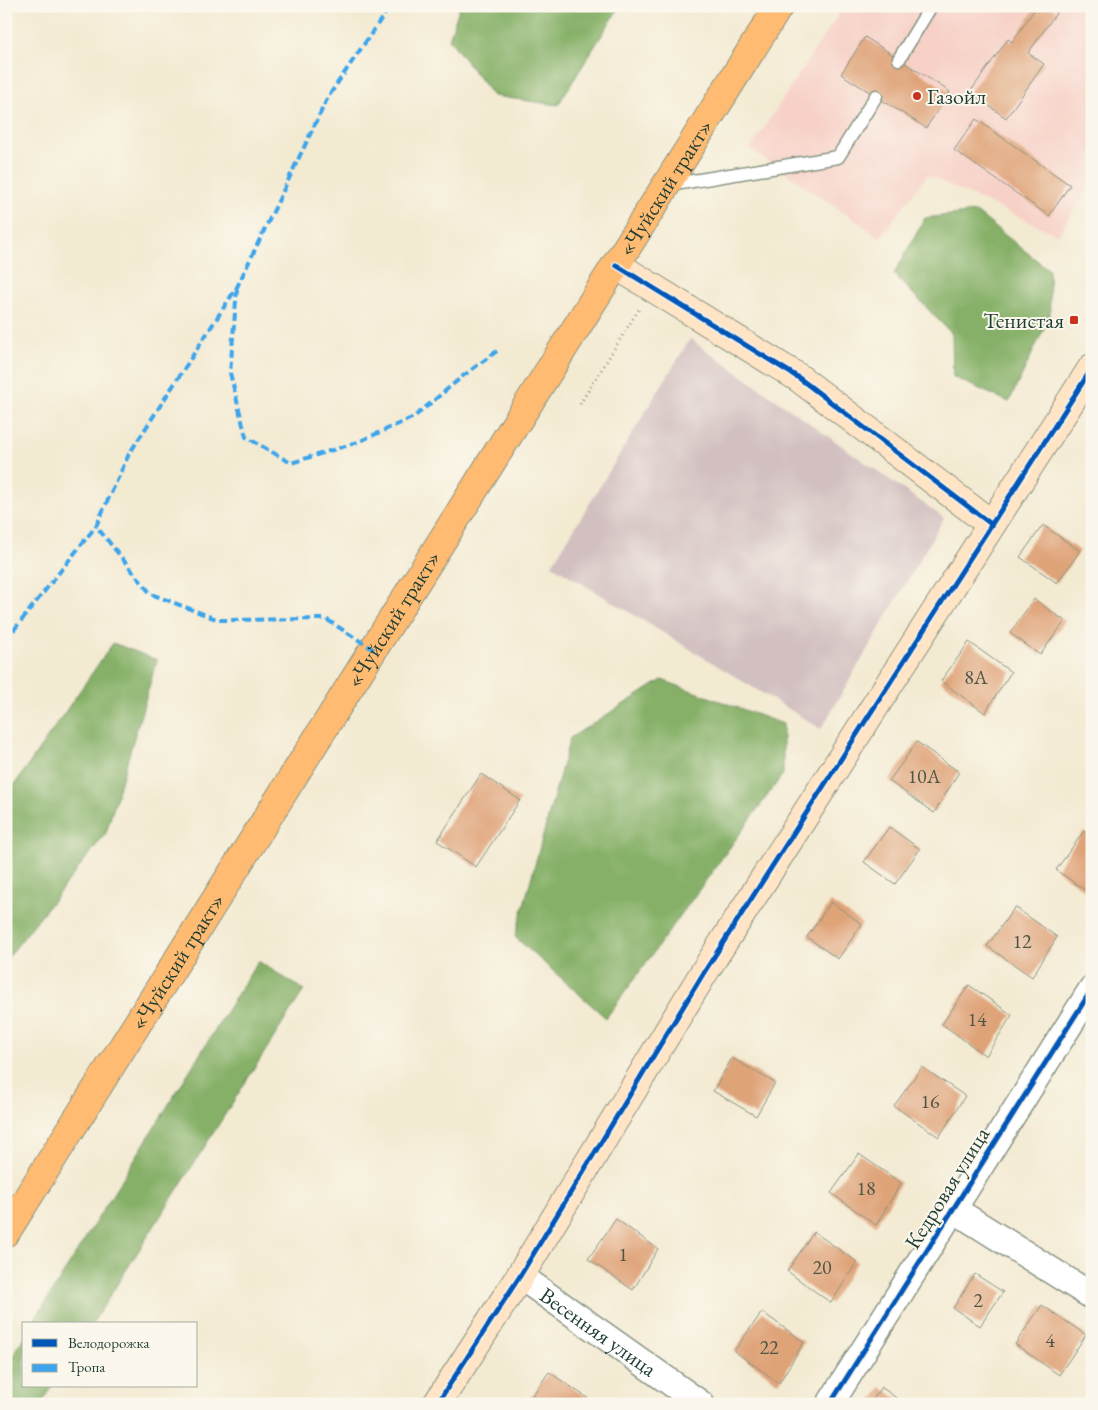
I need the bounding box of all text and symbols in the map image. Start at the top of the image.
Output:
place label: Газойл [927,82,986,111]
marker: Газойл [911,90,923,102]
street label: «Чуйский тракт» [611,113,719,261]
place label: Тенистая [983,306,1064,335]
marker: Тенистая [1068,314,1080,326]
street label: «Чуйский тракт» [339,545,447,693]
house number: 8А [964,664,988,690]
house number: 10А [907,763,941,789]
street label: «Чуйский тракт» [123,887,231,1035]
house number: 12 [1012,928,1032,954]
house number: 14 [967,1006,987,1032]
house number: 16 [920,1088,940,1114]
street label: Кедровая улица [898,1121,996,1255]
house number: 18 [856,1175,876,1201]
house number: 1 [618,1241,628,1267]
house number: 20 [812,1254,832,1280]
street label: Весенняя улица [534,1280,663,1383]
house number: 2 [973,1287,983,1313]
legend [22,1322,198,1388]
house number: 4 [1045,1327,1055,1353]
text: Велодорожка [68,1333,149,1352]
house number: 22 [759,1334,779,1360]
text: Тропа [68,1357,105,1376]

